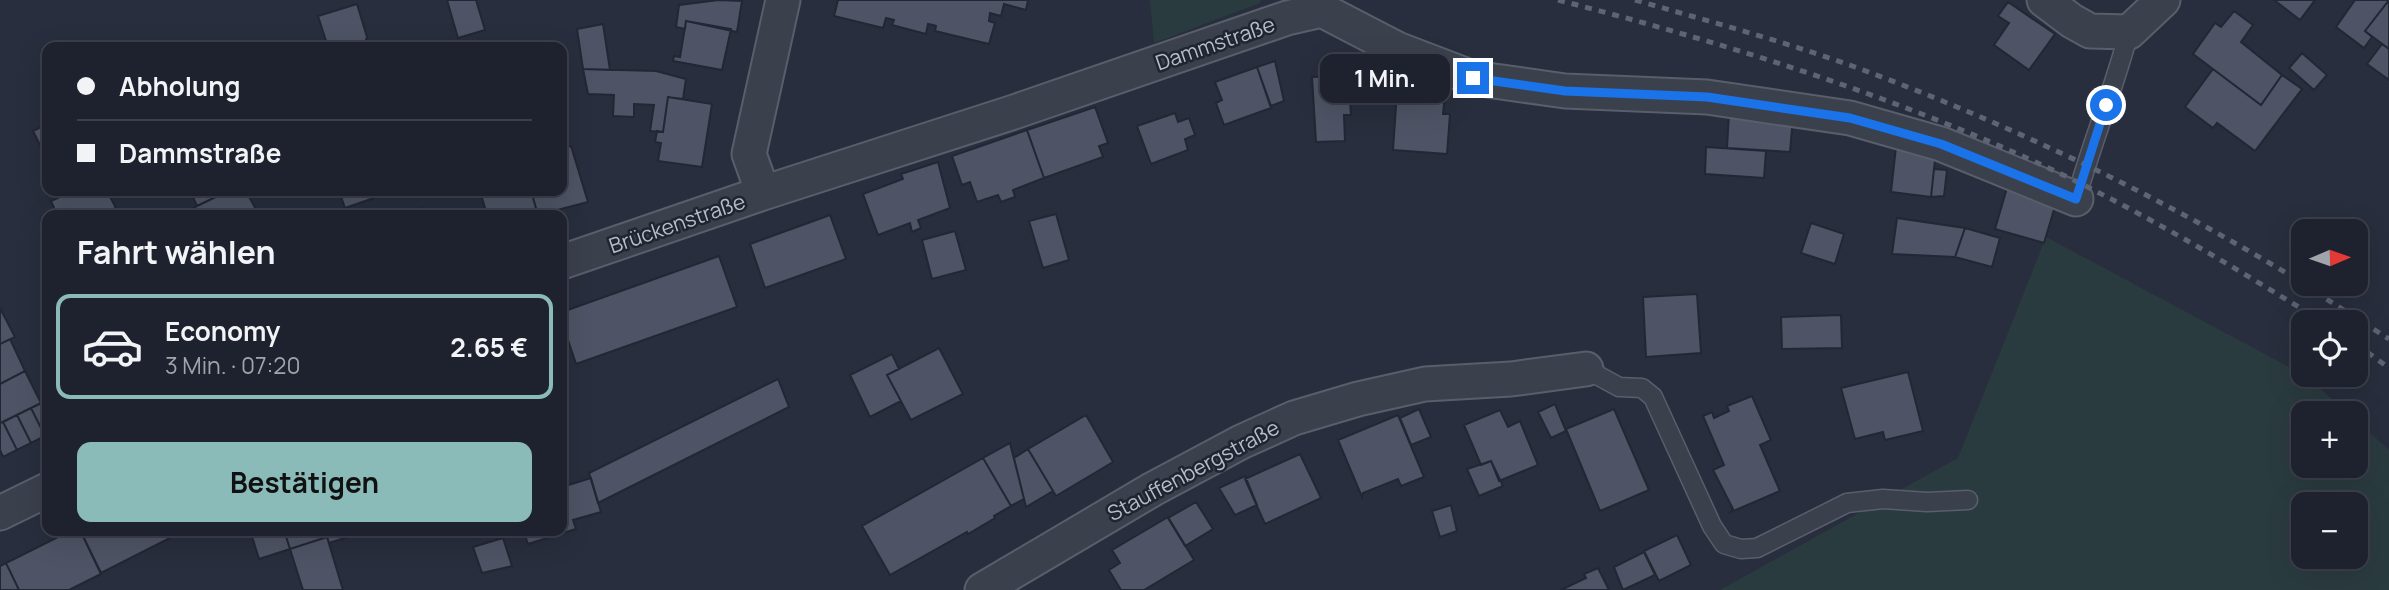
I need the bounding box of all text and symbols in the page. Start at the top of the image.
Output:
street label: Dammstraße [1152,9,1278,77]
callout: 1 Min. [1319,54,1448,102]
text: 1 Min. [1354,62,1416,94]
route end [1457,62,1489,94]
text: Abholung [119,68,241,104]
route start [2090,89,2122,121]
text: Dammstraße [119,135,281,171]
street label: Brückenstraße [605,187,749,259]
north arrow [2291,219,2368,296]
map controls [2291,219,2368,569]
text: Fahrt wählen [77,230,276,274]
button: locate [2291,310,2368,387]
text: Economy [165,313,280,349]
icon: car [81,315,144,378]
text: 2.65 € [450,329,528,365]
text: 3 Min. · 07:20 [165,349,301,381]
button: + [2291,401,2368,478]
street label: Stauffenbergstraße [1102,413,1284,527]
button: Bestätigen [77,442,532,522]
button: − [2291,492,2368,569]

